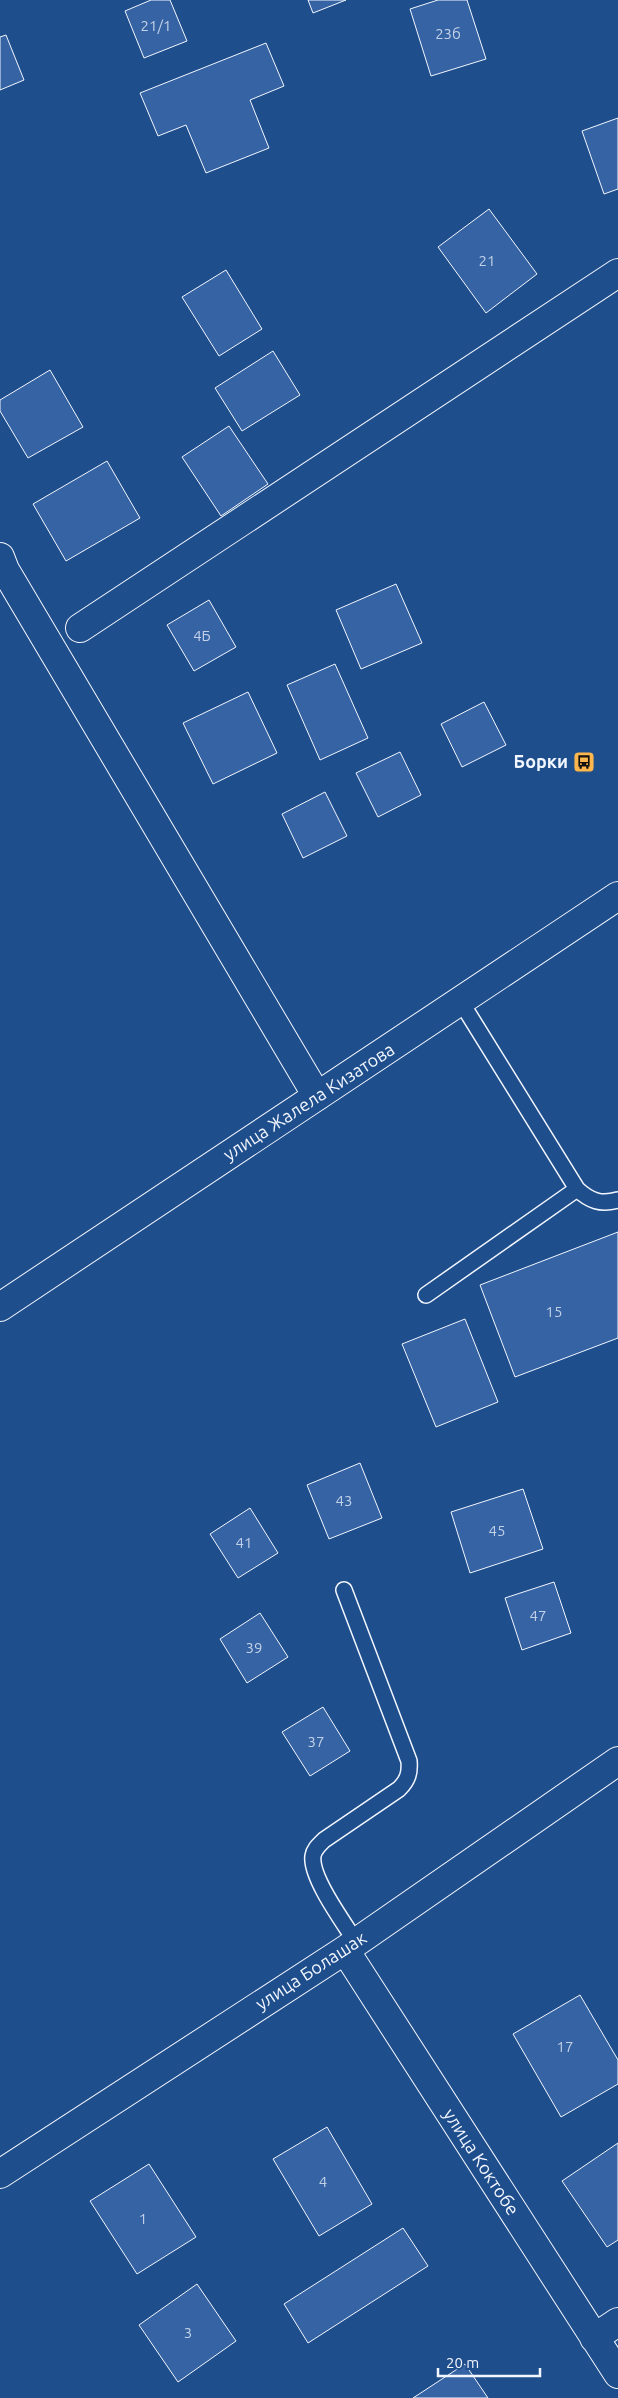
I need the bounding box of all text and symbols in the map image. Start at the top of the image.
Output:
house number: 21/1 [141,17,171,34]
house number: 23б [435,25,461,42]
house number: 21 [479,252,495,269]
house number: 4Б [193,627,211,644]
bus stop icon: Борки [572,750,596,774]
place label: Борки [514,751,568,771]
street label: улица Жалела Кизатова [219,1038,398,1164]
house number: 15 [546,1303,562,1320]
house number: 43 [336,1492,352,1509]
house number: 45 [489,1522,505,1539]
house number: 41 [236,1534,252,1551]
house number: 47 [530,1607,546,1624]
house number: 39 [246,1639,262,1656]
house number: 37 [308,1733,324,1750]
street label: улица Болашак [251,1927,370,2013]
house number: 17 [557,2038,573,2055]
street label: улица Коктобе [440,2104,524,2218]
house number: 4 [319,2173,327,2190]
house number: 1 [139,2210,147,2227]
house number: 3 [184,2324,192,2341]
scale bar [438,2346,540,2378]
text: 20 m [446,2354,479,2371]

